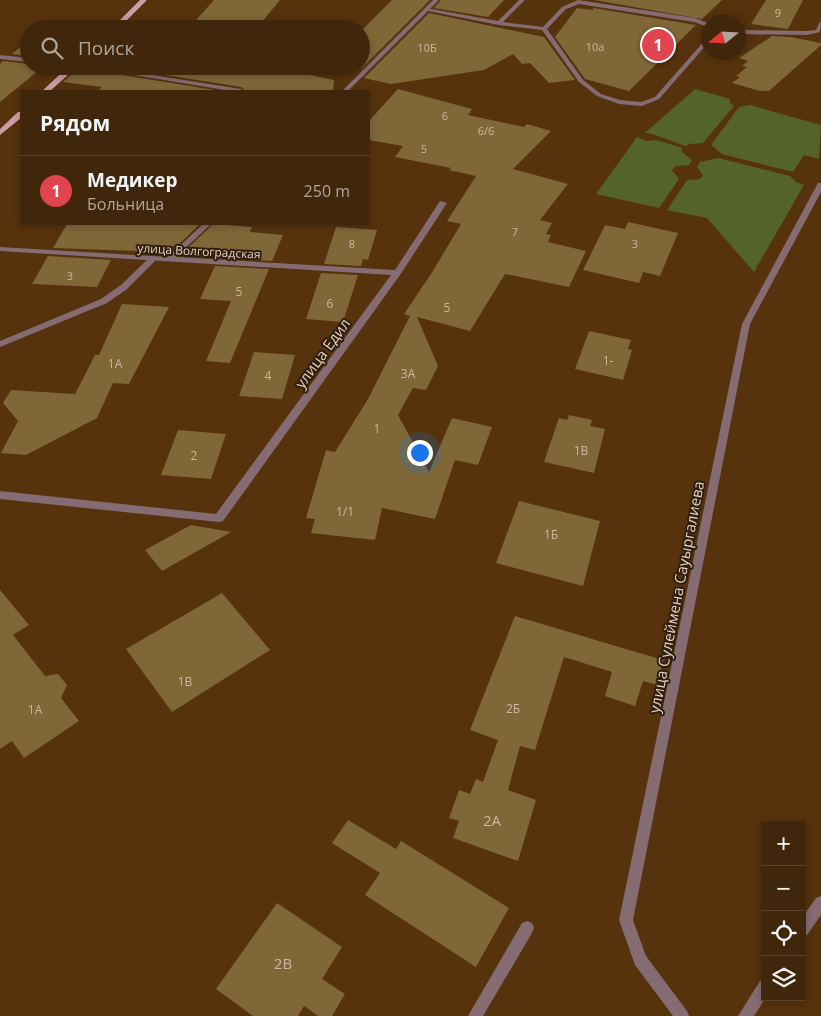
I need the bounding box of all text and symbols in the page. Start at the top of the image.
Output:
house number: 9 [775,5,781,20]
north arrow [701,15,746,60]
search box [20,20,370,75]
pin: 1 [642,26,674,64]
icon: search [38,34,66,62]
text: Поиск [78,35,134,61]
house number: 10а [586,39,604,54]
house number: 10Б [417,40,437,55]
house number: 6 [442,108,448,123]
text: Рядом [40,109,110,137]
house number: 6/6 [478,123,494,138]
house number: 5 [421,141,427,156]
text: Медикер [87,167,177,193]
text: 1 [51,180,61,202]
text: 250 m [304,180,350,202]
text: Больница [87,193,164,215]
house number: 7 [512,224,518,239]
house number: 8 [349,236,355,251]
house number: 3 [632,236,638,251]
street label: улица Волгоградская [137,239,261,263]
house number: 3 [67,268,73,283]
house number: 5 [236,283,243,300]
house number: 6 [327,295,334,312]
house number: 5 [444,299,451,316]
street label: улица Едил [290,314,354,392]
house number: 1- [603,352,613,369]
house number: 1А [108,355,123,372]
house number: 3А [401,365,416,382]
house number: 4 [265,367,272,384]
house number: 1 [374,420,380,437]
your location [407,440,433,466]
house number: 1В [574,442,589,459]
house number: 2 [191,447,198,464]
street label: улица Сулеймена Сауыргалиева [644,479,708,715]
house number: 1/1 [336,503,354,520]
house number: 1Б [544,526,558,543]
house number: 1В [178,673,193,690]
house number: 2Б [506,700,520,717]
house number: 1А [28,701,43,718]
house number: 2А [483,810,502,830]
map controls [761,821,806,1001]
button: + [761,821,806,866]
button: − [761,866,806,911]
button: locate [761,911,806,956]
house number: 2В [274,953,292,973]
button: layers [761,956,806,1001]

